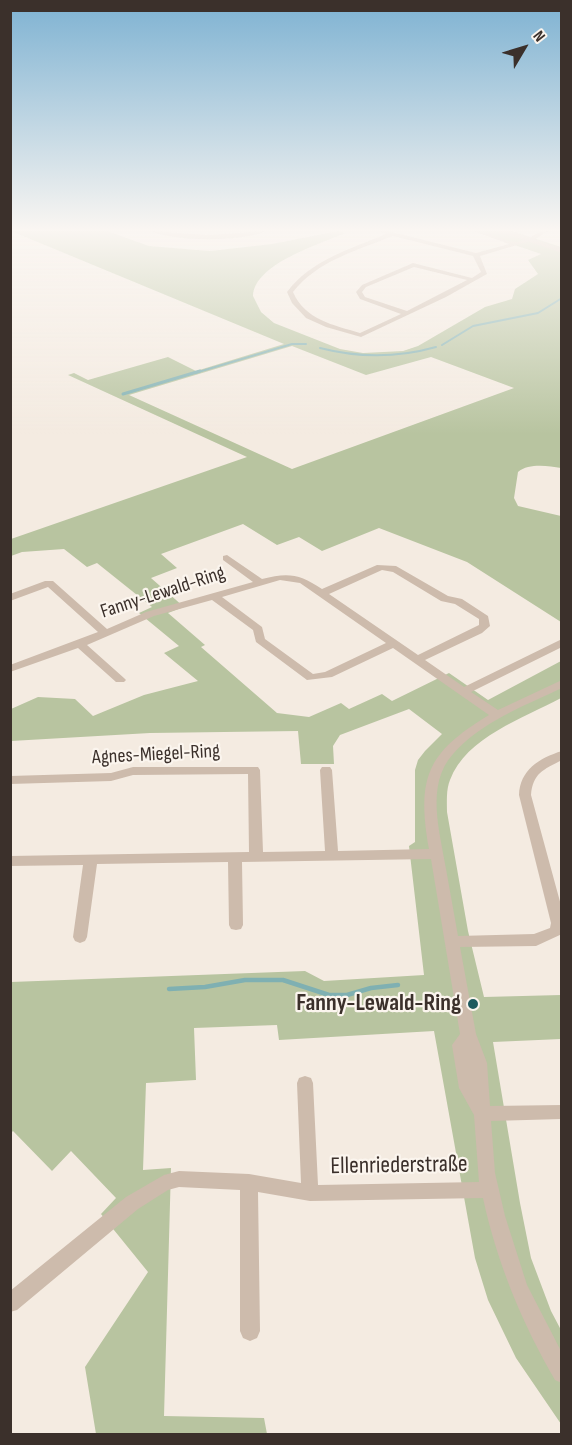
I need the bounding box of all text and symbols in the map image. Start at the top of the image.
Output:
north arrow [494,18,554,78]
text: N [528,27,549,46]
street label: Fanny-Lewald-Ring [98,562,228,624]
street label: Agnes-Miegel-Ring [91,740,221,770]
place label: Fanny-Lewald-Ring [296,990,461,1018]
marker: Fanny-Lewald-Ring [466,997,480,1011]
street label: Ellenriederstraße [330,1150,468,1182]

